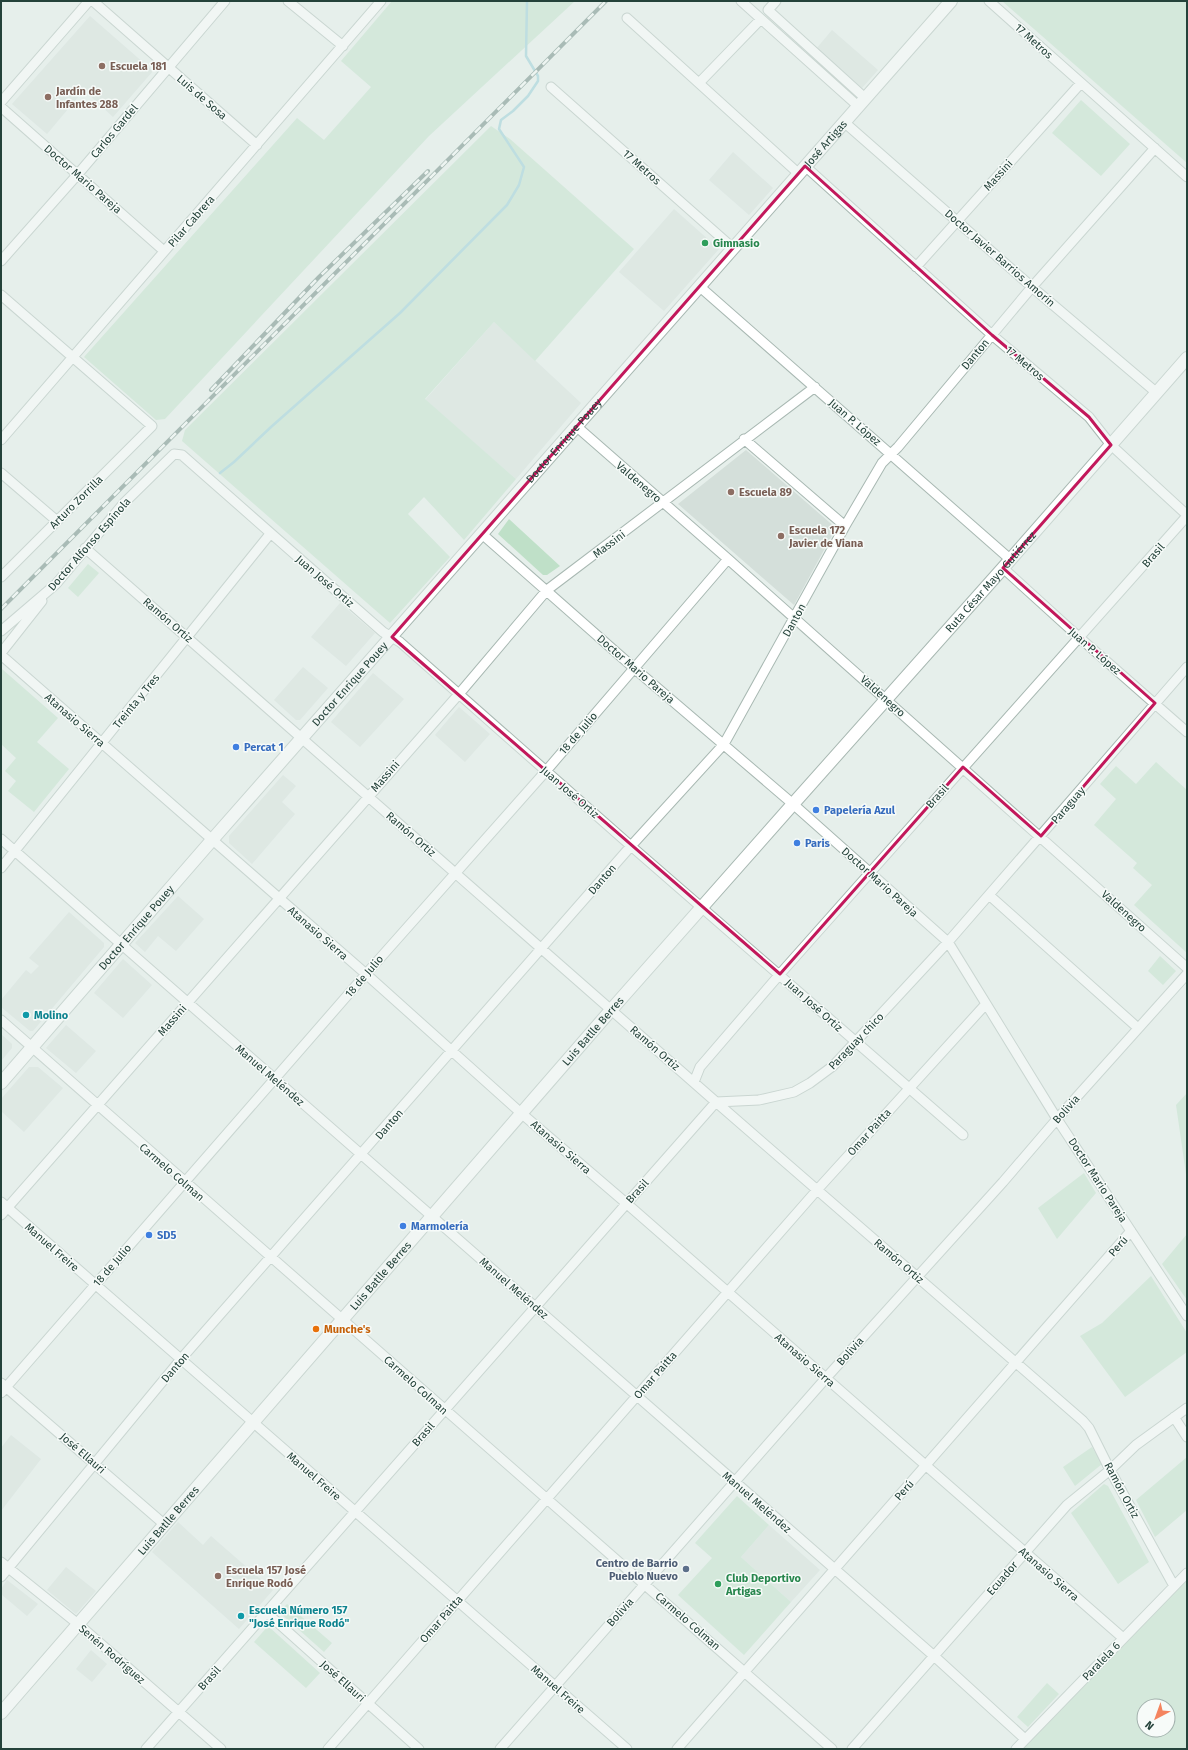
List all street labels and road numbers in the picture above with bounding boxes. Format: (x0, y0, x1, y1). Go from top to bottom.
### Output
street label: 17 Metros (1012, 21, 1055, 62)
street label: Luis de Sosa (174, 72, 229, 123)
street label: Carlos Gardel (88, 102, 141, 161)
street label: José Artigas (802, 118, 850, 170)
street label: Doctor Mario Pareja (41, 142, 124, 216)
street label: 17 Metros (620, 147, 663, 188)
street label: Massini (981, 157, 1016, 194)
street label: Pilar Cabrera (165, 193, 217, 250)
street label: Doctor Javier Barrios Amorín (942, 207, 1057, 310)
street label: Danton (959, 336, 992, 372)
street label: 17 Metros (1003, 343, 1047, 383)
street label: Doctor Enrique Pouey (524, 396, 605, 486)
street label: Juan P. López (826, 396, 883, 449)
street label: Valdenegro (613, 459, 664, 506)
street label: Arturo Zorrilla (47, 473, 106, 532)
street label: Doctor Alfonso Espínola (45, 495, 133, 594)
street label: Massini (591, 528, 628, 561)
street label: Ruta César Mayo Gutiérrez (943, 529, 1039, 635)
street label: Brasil (1139, 541, 1167, 570)
street label: Juan José Ortiz (293, 553, 357, 610)
street label: Ramón Ortiz (140, 595, 195, 646)
street label: Danton (780, 601, 809, 639)
street label: Juan P. López (1066, 625, 1123, 678)
street label: Doctor Mario Pareja (594, 632, 677, 706)
street label: Doctor Enrique Pouey (309, 639, 391, 729)
street label: Treinta y Tres (110, 671, 162, 731)
street label: Valdenegro (858, 673, 908, 720)
street label: Atanasio Sierra (42, 691, 107, 750)
street label: 18 de Julio (557, 710, 600, 757)
street label: Massini (368, 758, 403, 795)
street label: Juan José Ortiz (538, 764, 602, 821)
street label: Brasil (923, 782, 952, 811)
street label: Paraguay (1049, 784, 1088, 826)
street label: Ramón Ortiz (383, 809, 438, 860)
street label: Doctor Mario Pareja (839, 845, 920, 920)
street label: Danton (586, 861, 619, 897)
street label: Doctor Enrique Pouey (96, 882, 177, 973)
street label: Valdenegro (1099, 888, 1149, 935)
street label: Atanasio Sierra (285, 904, 350, 963)
street label: 18 de Julio (343, 953, 386, 1000)
street label: Juan José Ortiz (782, 976, 845, 1035)
street label: Luis Batlle Berres (560, 994, 627, 1068)
street label: Massini (155, 1002, 190, 1039)
street label: Paraguay chico (826, 1010, 887, 1072)
street label: Ramón Ortiz (627, 1023, 682, 1074)
street label: Manuel Meléndez (233, 1042, 307, 1109)
street label: Bolivia (1050, 1092, 1083, 1126)
street label: Danton (373, 1106, 406, 1142)
street label: Omar Paitta (845, 1106, 894, 1159)
street label: Atanasio Sierra (528, 1118, 593, 1177)
street label: Doctor Mario Pareja (1065, 1136, 1130, 1225)
street label: Carmelo Colman (137, 1141, 207, 1204)
street label: Brasil (623, 1177, 652, 1206)
street label: Manuel Freire (22, 1220, 81, 1274)
street label: Perú (1106, 1233, 1131, 1259)
street label: Ramón Ortiz (871, 1236, 926, 1287)
street label: Luis Batlle Berres (347, 1239, 414, 1313)
street label: 18 de Julio (91, 1242, 134, 1289)
street label: Manuel Meléndez (477, 1255, 551, 1322)
street label: Atanasio Sierra (772, 1331, 837, 1390)
street label: Bolivia (834, 1334, 867, 1368)
street label: Danton (159, 1349, 192, 1385)
street label: Omar Paitta (631, 1349, 680, 1402)
street label: Carmelo Colman (381, 1353, 450, 1418)
street label: Brasil (409, 1420, 437, 1449)
street label: José Ellauri (57, 1430, 108, 1477)
street label: Manuel Freire (284, 1449, 343, 1503)
street label: Ramón Ortiz (1101, 1460, 1142, 1521)
street label: Manuel Meléndez (720, 1469, 794, 1536)
street label: Perú (892, 1477, 917, 1503)
street label: Luis Batlle Berres (135, 1484, 202, 1558)
street label: Atanasio Sierra (1016, 1545, 1081, 1604)
street label: Ecuador (984, 1558, 1021, 1598)
street label: Carmelo Colman (653, 1590, 723, 1653)
street label: Omar Paitta (417, 1593, 466, 1646)
street label: Bolivia (604, 1595, 637, 1629)
street label: Senén Rodríguez (76, 1622, 148, 1687)
street label: Paralela 6 (1080, 1639, 1123, 1683)
street label: José Ellauri (318, 1658, 368, 1705)
street label: Manuel Freire (528, 1662, 587, 1716)
street label: Brasil (195, 1664, 224, 1693)

